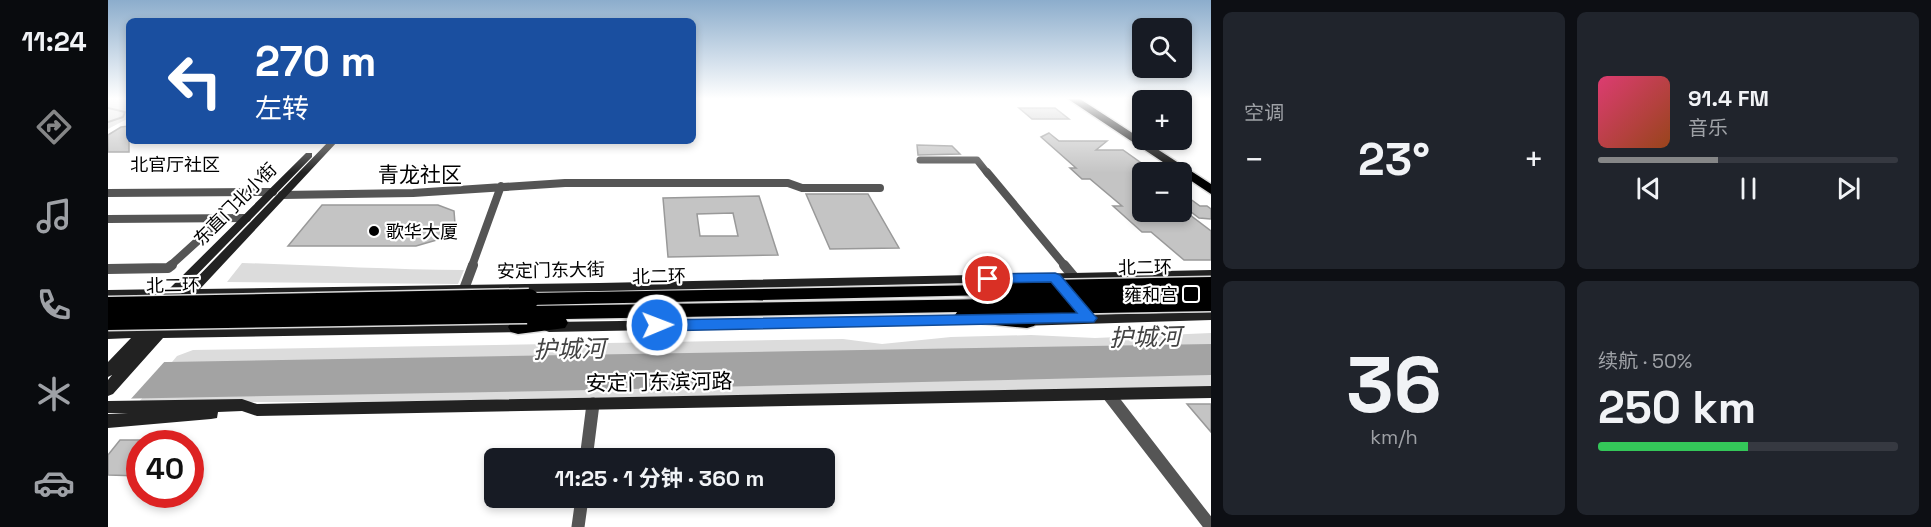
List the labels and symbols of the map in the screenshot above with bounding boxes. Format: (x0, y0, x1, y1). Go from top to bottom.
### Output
district label: 北官厅社区 (130, 153, 220, 176)
street label: 东直门北小街 (189, 158, 281, 250)
district label: 青龙社区 (378, 161, 462, 188)
place label: 歌华大厦 (386, 220, 458, 243)
marker: 歌华大厦 (367, 224, 381, 238)
pin (962, 253, 1013, 304)
street label: 北二环 (1118, 255, 1172, 279)
street label: 安定门东大街 (497, 258, 605, 282)
street label: 北二环 (632, 264, 686, 288)
street label: 北二环 (146, 273, 200, 297)
place label: 雍和宫 (1124, 283, 1178, 306)
marker: 雍和宫 (1182, 285, 1200, 303)
position arrow (625, 293, 689, 357)
water label: 护城河 (1109, 321, 1185, 353)
water label: 护城河 (533, 333, 609, 365)
street label: 安定门东滨河路 (585, 367, 733, 397)
speed limit sign: 40 (126, 430, 204, 508)

